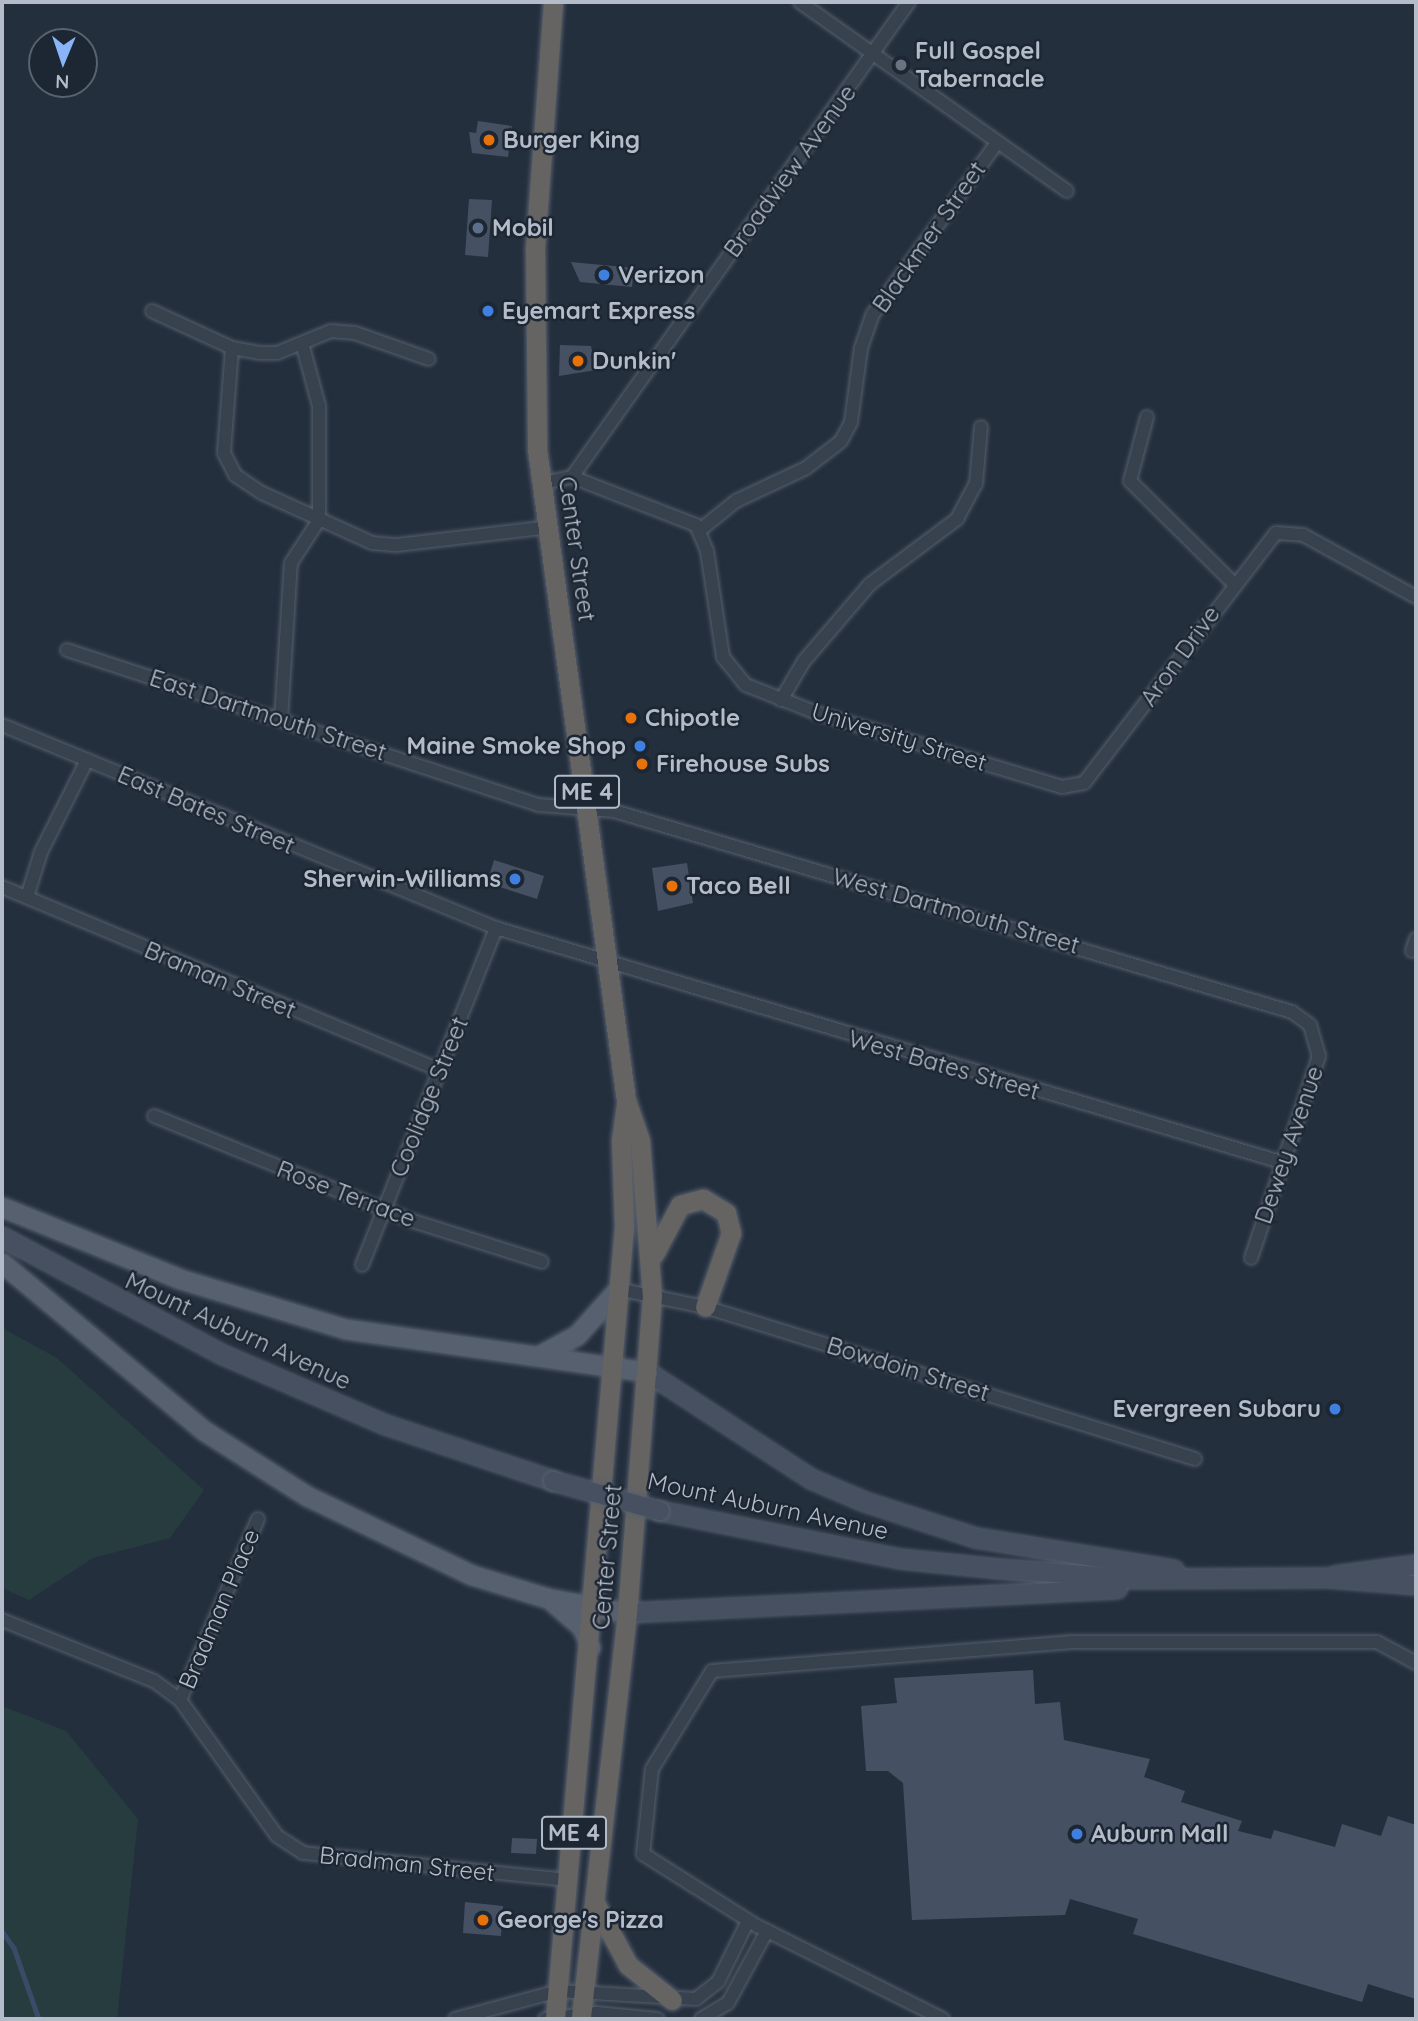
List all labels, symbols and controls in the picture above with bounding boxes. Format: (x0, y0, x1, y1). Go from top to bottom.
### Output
north arrow (28, 28, 98, 98)
place label: Full Gospel Tabernacle (915, 37, 1045, 93)
marker: Full Gospel Tabernacle (893, 57, 909, 73)
text: N (55, 70, 70, 94)
street label: Broadview Avenue (718, 79, 862, 263)
place label: Burger King (503, 126, 640, 154)
marker: Burger King (481, 132, 497, 148)
street label: Blackmer Street (866, 156, 992, 318)
place label: Mobil (492, 214, 554, 242)
marker: Mobil (470, 220, 486, 236)
place label: Verizon (618, 261, 705, 289)
marker: Verizon (596, 267, 612, 283)
place label: Eyemart Express (502, 297, 695, 325)
marker: Eyemart Express (480, 303, 496, 319)
place label: Dunkin' (592, 347, 676, 375)
marker: Dunkin' (570, 353, 586, 369)
street label: Center Street (553, 475, 601, 623)
street label: Aron Drive (1134, 600, 1226, 712)
street label: East Dartmouth Street (146, 663, 390, 767)
street label: University Street (808, 697, 990, 777)
place label: Chipotle (645, 704, 740, 732)
marker: Chipotle (623, 710, 639, 726)
place label: Maine Smoke Shop (407, 732, 626, 760)
marker: Maine Smoke Shop (632, 738, 648, 754)
place label: Firehouse Subs (656, 750, 830, 778)
marker: Firehouse Subs (634, 756, 650, 772)
street label: East Bates Street (113, 760, 299, 860)
road number: ME 4 (554, 772, 620, 812)
street label: West Dartmouth Street (829, 862, 1083, 960)
place label: Sherwin-Williams (303, 865, 501, 893)
marker: Sherwin-Williams (507, 871, 523, 887)
place label: Taco Bell (686, 872, 791, 900)
marker: Taco Bell (664, 878, 680, 894)
street label: Braman Street (140, 935, 300, 1025)
street label: Coolidge Street (384, 1013, 474, 1181)
street label: West Bates Street (845, 1024, 1043, 1106)
street label: Dewey Avenue (1249, 1062, 1329, 1228)
street label: Rose Terrace (273, 1154, 419, 1234)
street label: Mount Auburn Avenue (121, 1266, 355, 1396)
street label: Bowdoin Street (823, 1331, 993, 1407)
place label: Evergreen Subaru (1112, 1395, 1321, 1423)
marker: Evergreen Subaru (1327, 1401, 1343, 1417)
street label: Mount Auburn Avenue (645, 1466, 891, 1546)
street label: Center Street (586, 1483, 628, 1631)
street label: Bradman Place (172, 1525, 266, 1693)
road number: ME 4 (541, 1814, 607, 1852)
place label: Auburn Mall (1091, 1820, 1228, 1848)
marker: Auburn Mall (1069, 1826, 1085, 1842)
street label: Bradman Street (318, 1840, 496, 1888)
place label: George's Pizza (497, 1906, 664, 1934)
marker: George's Pizza (475, 1912, 491, 1928)

